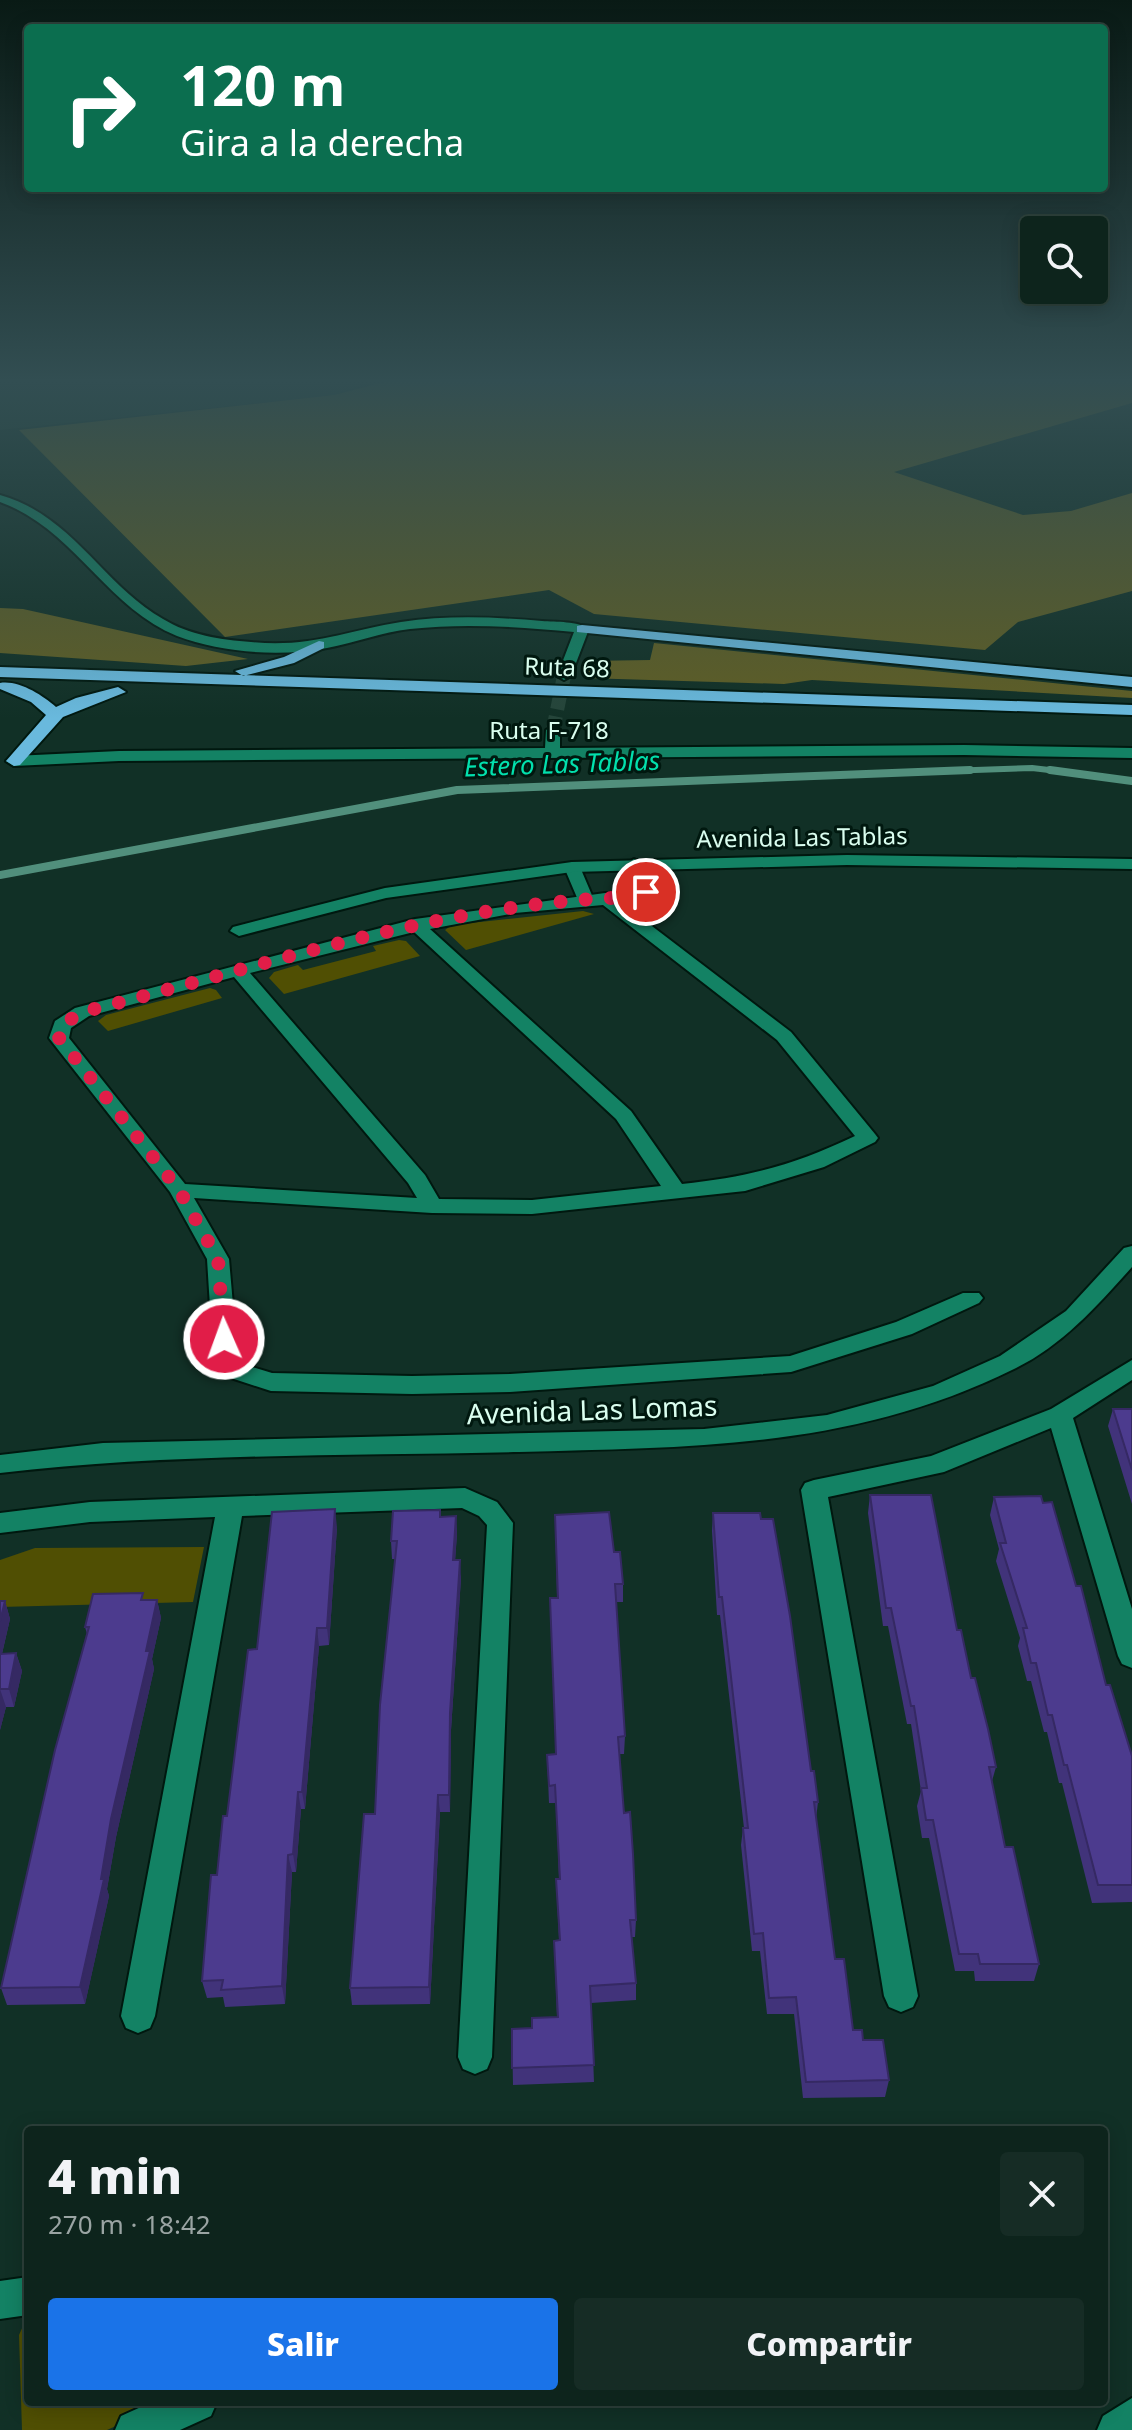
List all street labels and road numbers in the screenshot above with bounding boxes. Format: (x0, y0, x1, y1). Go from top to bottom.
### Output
street label: Ruta 68 (524, 649, 610, 684)
street label: Ruta F-718 (489, 713, 609, 746)
street label: Avenida Las Tablas (696, 818, 908, 855)
street label: Avenida Las Lomas (466, 1386, 718, 1432)

